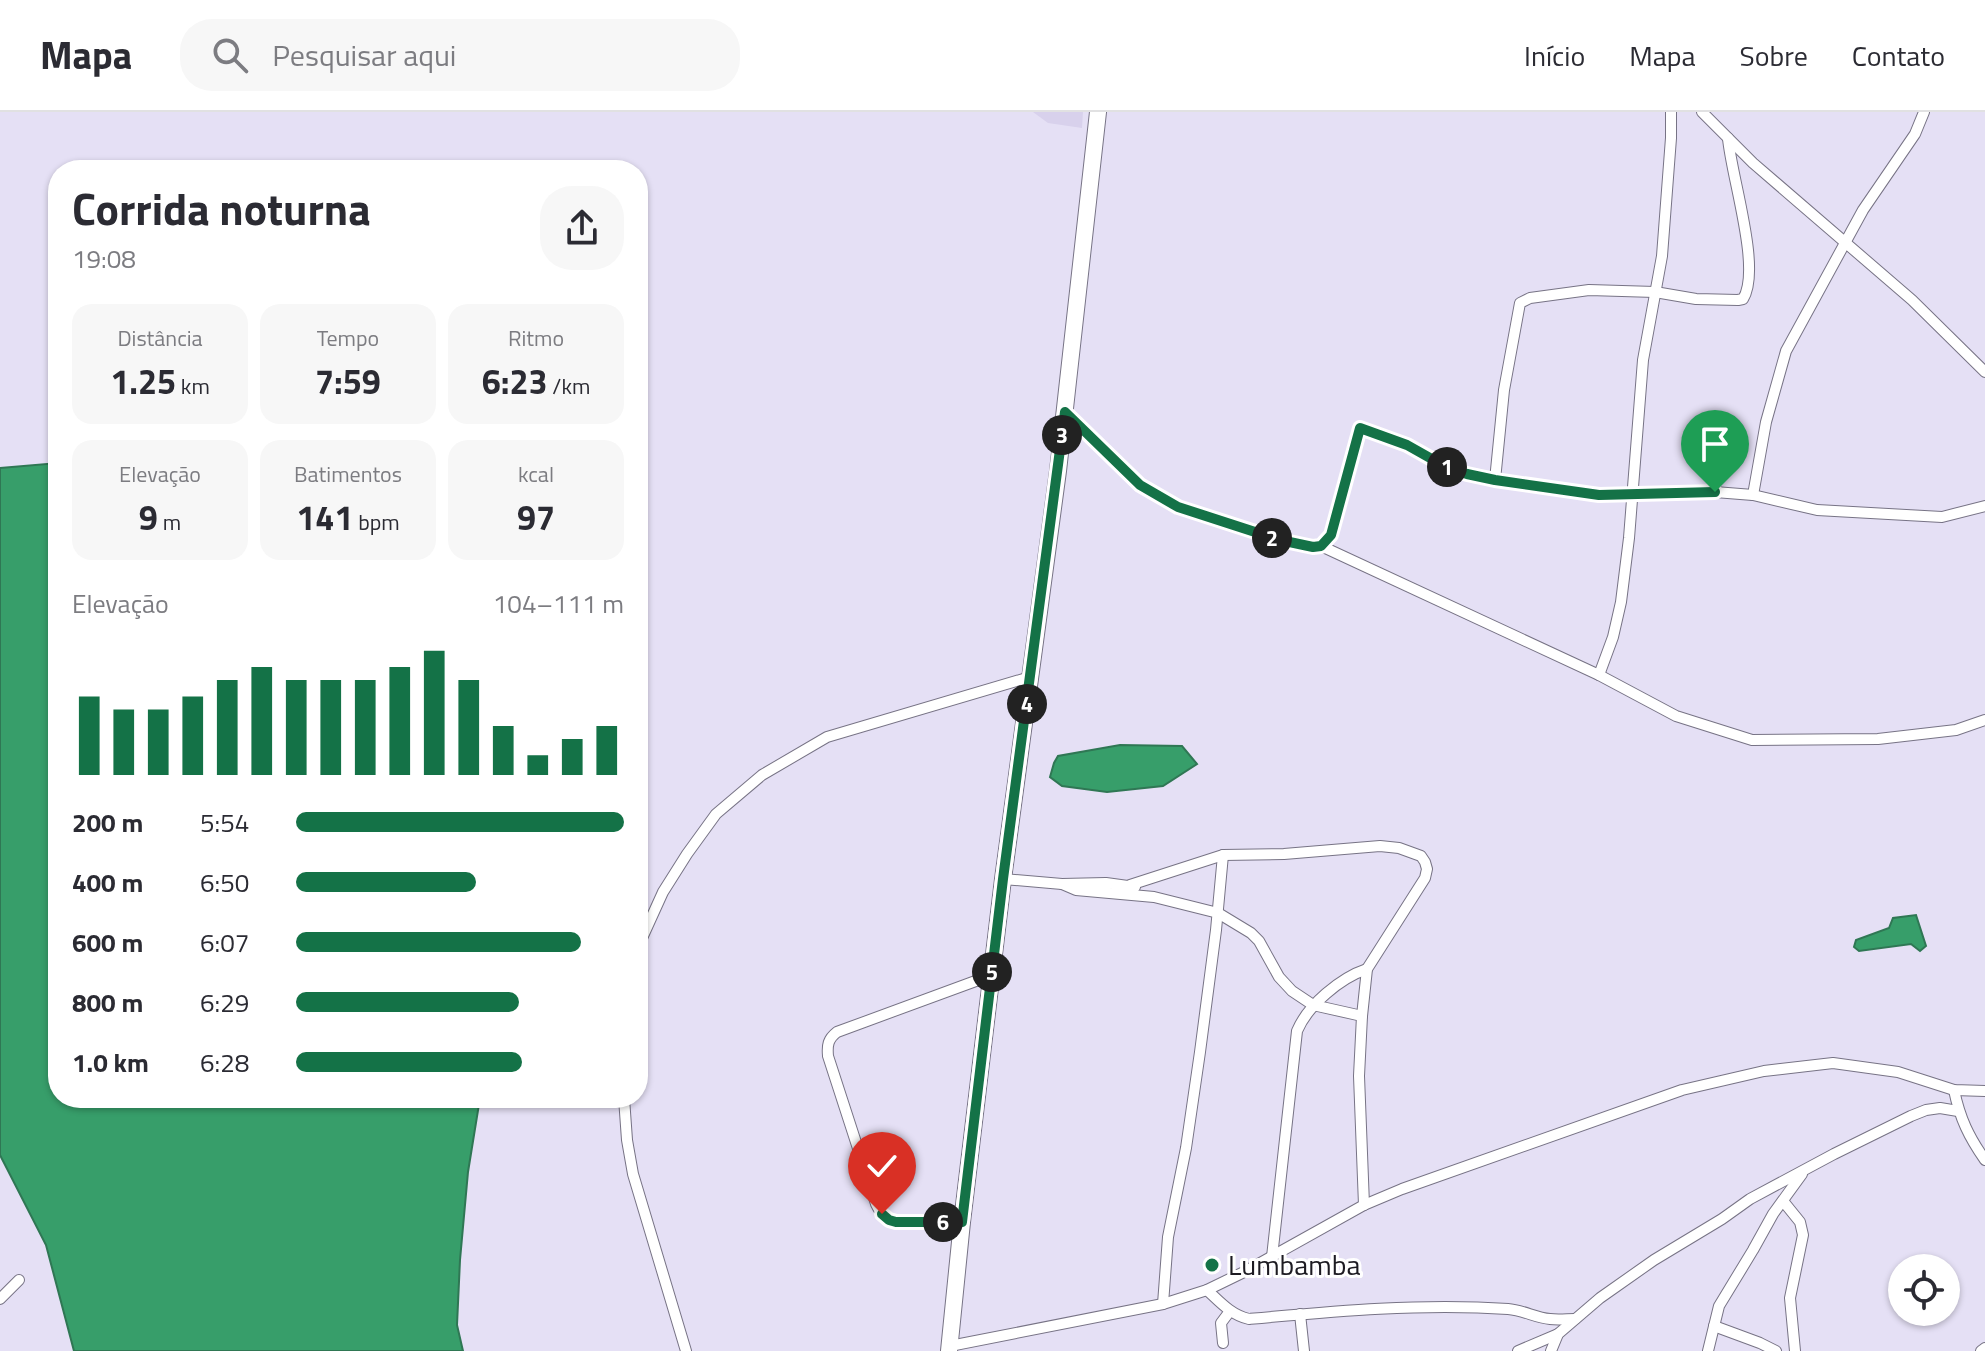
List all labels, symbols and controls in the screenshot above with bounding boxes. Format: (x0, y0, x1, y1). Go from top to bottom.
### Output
search box (180, 19, 740, 91)
text: Mapa (40, 26, 132, 84)
text: Pesquisar aqui (272, 32, 456, 78)
icon: search (208, 33, 252, 77)
text: Início (1524, 34, 1585, 77)
text: Mapa (1629, 34, 1696, 77)
text: Sobre (1740, 34, 1808, 77)
text: Contato (1852, 34, 1945, 77)
text: Corrida noturna (72, 175, 371, 242)
button: share (540, 186, 624, 270)
text: 19:08 (72, 239, 136, 278)
text: Distância (117, 321, 203, 355)
text: Tempo (317, 321, 379, 355)
text: Ritmo (508, 321, 564, 355)
text: 1.25 (110, 355, 176, 407)
text: 7:59 (315, 355, 381, 407)
text: 6:23 (482, 355, 547, 407)
text: km (176, 369, 210, 403)
text: /km (547, 369, 590, 403)
pin (1681, 410, 1749, 492)
pin: 3 (1042, 415, 1082, 455)
text: 3 (1056, 418, 1068, 452)
icon: arrive (1693, 422, 1737, 466)
pin: 1 (1427, 447, 1467, 487)
text: 1 (1441, 450, 1453, 484)
text: Elevação (119, 457, 201, 491)
text: Batimentos (294, 457, 402, 491)
text: kcal (518, 457, 554, 491)
text: 9 (139, 491, 158, 543)
text: 141 (296, 491, 353, 543)
text: 97 (517, 491, 555, 543)
text: m (158, 505, 181, 539)
text: bpm (353, 505, 400, 539)
pin: 2 (1252, 518, 1292, 558)
text: 2 (1266, 521, 1278, 555)
text: Elevação (72, 584, 169, 623)
text: 104–111 m (493, 584, 624, 623)
pin: 4 (1007, 684, 1047, 724)
text: 4 (1021, 687, 1033, 721)
text: 200 m (72, 803, 143, 842)
text: 5:54 (200, 803, 249, 842)
text: 400 m (72, 863, 143, 902)
text: 6:50 (200, 863, 249, 902)
text: 600 m (72, 923, 143, 962)
text: 6:07 (200, 923, 249, 962)
pin: 5 (972, 952, 1012, 992)
text: 5 (986, 955, 998, 989)
text: 800 m (72, 983, 143, 1022)
text: 6:29 (200, 983, 249, 1022)
text: 1.0 km (72, 1043, 149, 1082)
text: 6:28 (200, 1043, 249, 1082)
pin (848, 1132, 916, 1214)
icon: check (860, 1144, 904, 1188)
pin: 6 (923, 1202, 963, 1242)
text: 6 (937, 1205, 949, 1239)
place label: Lumbamba (1228, 1243, 1360, 1286)
map controls (1888, 1254, 1960, 1326)
button: locate (1888, 1254, 1960, 1326)
marker: Lumbamba (1203, 1256, 1221, 1274)

